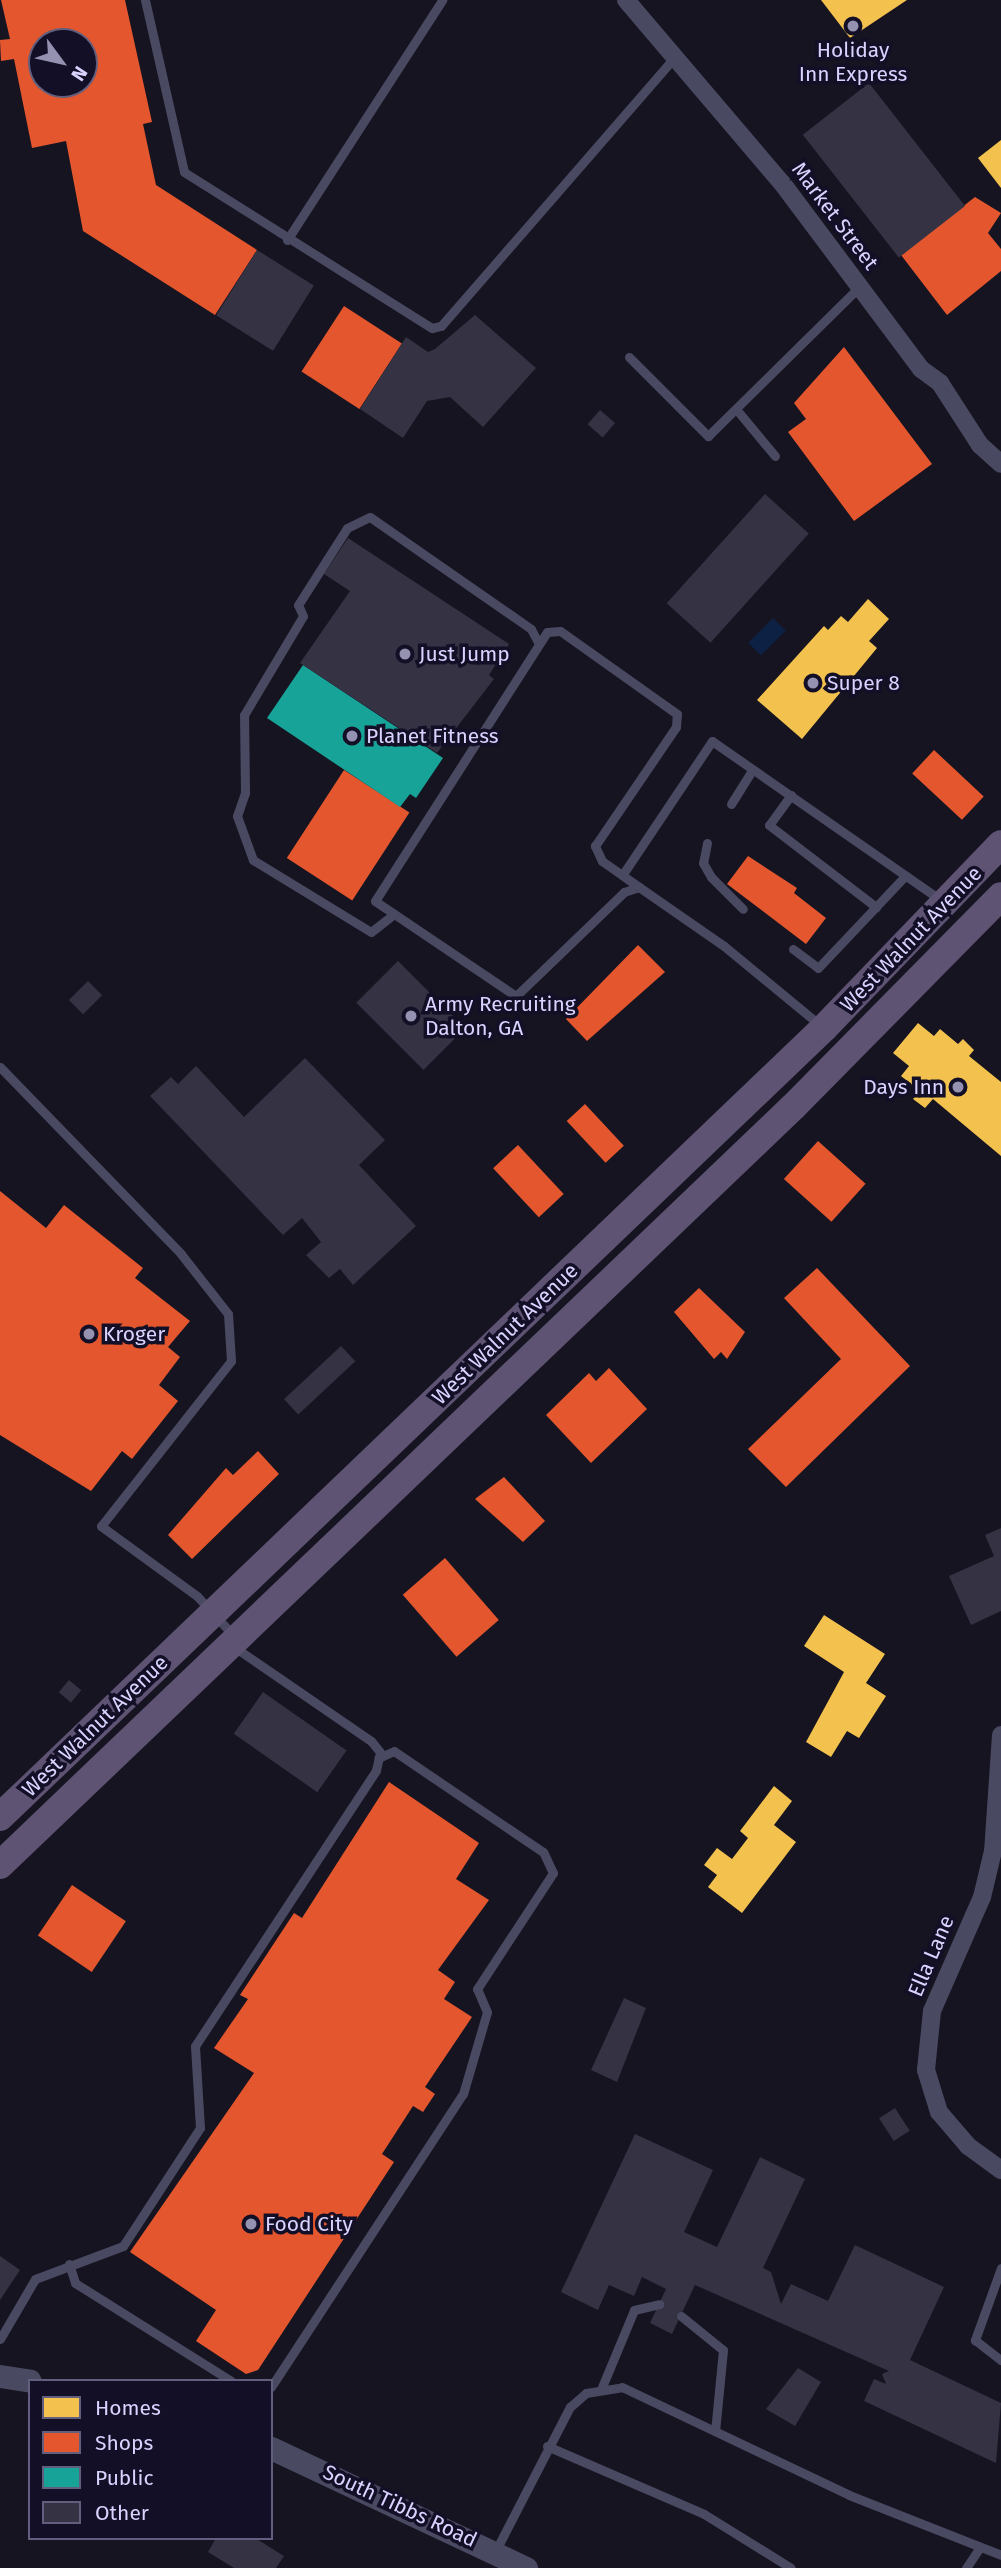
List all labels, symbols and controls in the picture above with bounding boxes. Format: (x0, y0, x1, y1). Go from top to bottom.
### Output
marker: Holiday Inn Express (845, 18, 861, 34)
north arrow (28, 28, 98, 98)
place label: Holiday Inn Express (799, 37, 907, 87)
text: N (66, 62, 92, 85)
street label: Market Street (786, 157, 884, 275)
place label: Just Jump (419, 641, 510, 667)
marker: Just Jump (397, 646, 413, 662)
place label: Super 8 (827, 670, 900, 696)
marker: Super 8 (805, 675, 821, 691)
place label: Planet Fitness (366, 723, 499, 749)
marker: Planet Fitness (344, 728, 360, 744)
street label: West Walnut Avenue (835, 861, 987, 1017)
place label: Army Recruiting Dalton, GA (425, 991, 576, 1041)
marker: Army Recruiting Dalton, GA (403, 1008, 419, 1024)
place label: Days Inn (863, 1074, 944, 1100)
marker: Days Inn (950, 1079, 966, 1095)
street label: West Walnut Avenue (427, 1258, 583, 1410)
place label: Kroger (103, 1321, 165, 1347)
marker: Kroger (81, 1326, 97, 1342)
street label: West Walnut Avenue (17, 1650, 173, 1802)
street label: Ella Lane (903, 1912, 959, 2000)
place label: Food City (265, 2211, 353, 2237)
marker: Food City (243, 2216, 259, 2232)
legend (28, 2379, 273, 2540)
text: Homes (95, 2395, 161, 2421)
text: Shops (95, 2430, 153, 2456)
street label: South Tibbs Road (319, 2459, 481, 2553)
text: Public (95, 2465, 153, 2491)
text: Other (95, 2500, 149, 2526)

